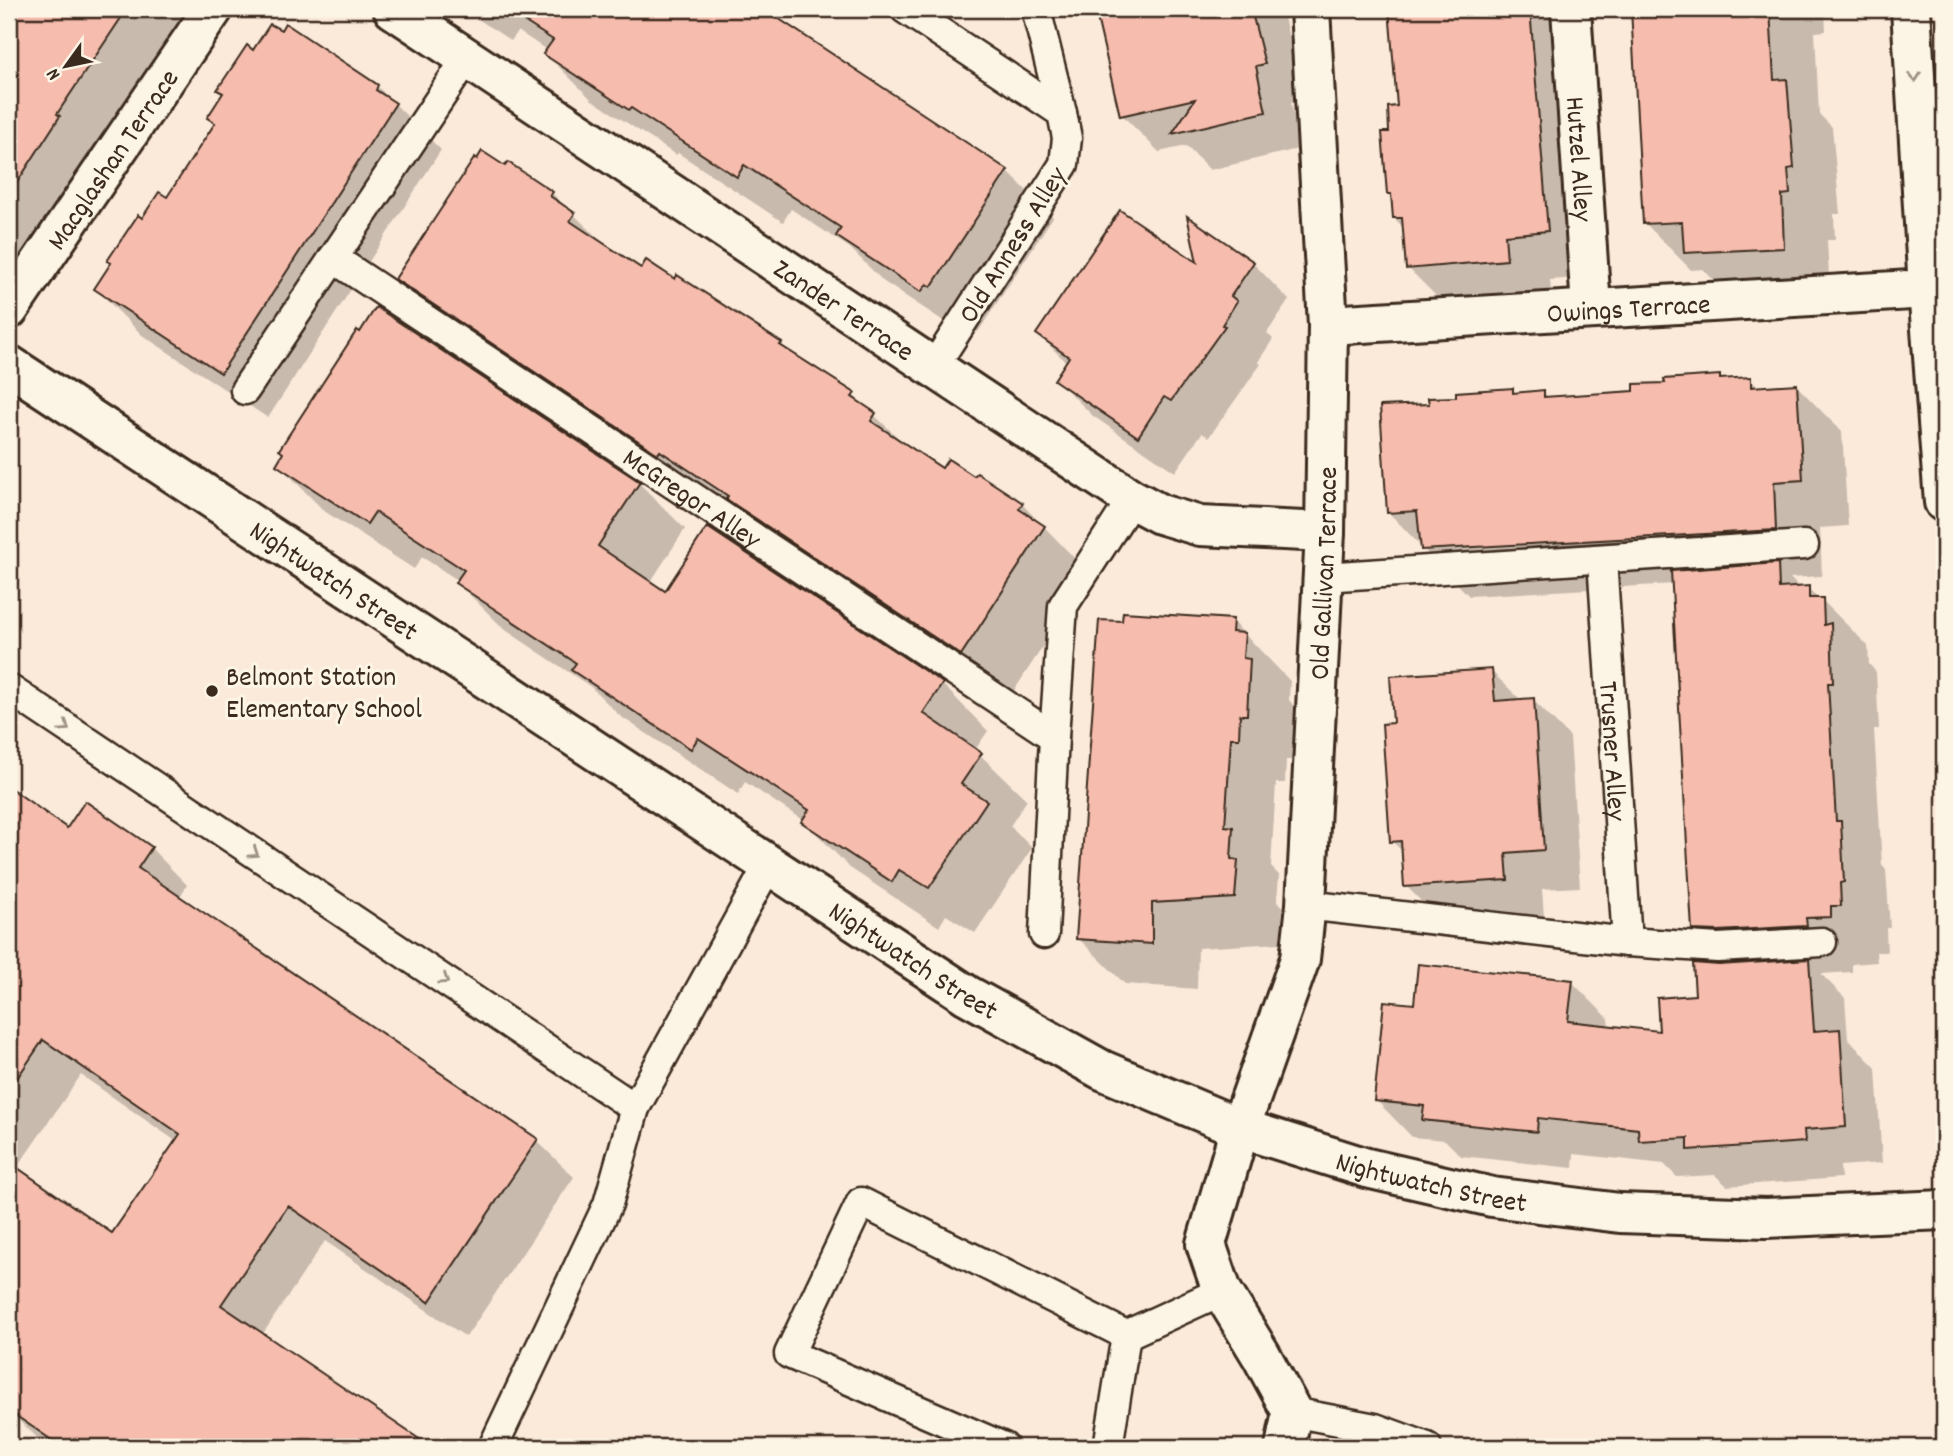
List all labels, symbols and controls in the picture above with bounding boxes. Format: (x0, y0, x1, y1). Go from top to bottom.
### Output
north arrow (32, 32, 102, 102)
text: N (41, 62, 69, 85)
street label: Macglashan Terrace (40, 63, 191, 260)
one-way arrow (1907, 72, 1922, 83)
street label: Hutzel Alley (1552, 95, 1600, 223)
street label: Old Anness Alley (951, 160, 1080, 333)
street label: Zander Terrace (763, 251, 920, 374)
street label: Owings Terrace (1546, 287, 1712, 337)
street label: McGregor Alley (613, 441, 768, 562)
street label: Old Gallivan Terrace (1302, 466, 1351, 681)
street label: Nightwatch Street (240, 513, 424, 654)
place label: Belmont Station Elementary School (226, 660, 422, 732)
street label: Trusner Alley (1585, 680, 1634, 823)
marker: Belmont Station Elementary School (204, 683, 220, 699)
one-way arrow (58, 719, 71, 732)
one-way arrow (247, 845, 260, 858)
street label: Nightwatch Street (819, 894, 1004, 1033)
one-way arrow (436, 972, 449, 985)
street label: Nightwatch Street (1330, 1144, 1529, 1226)

